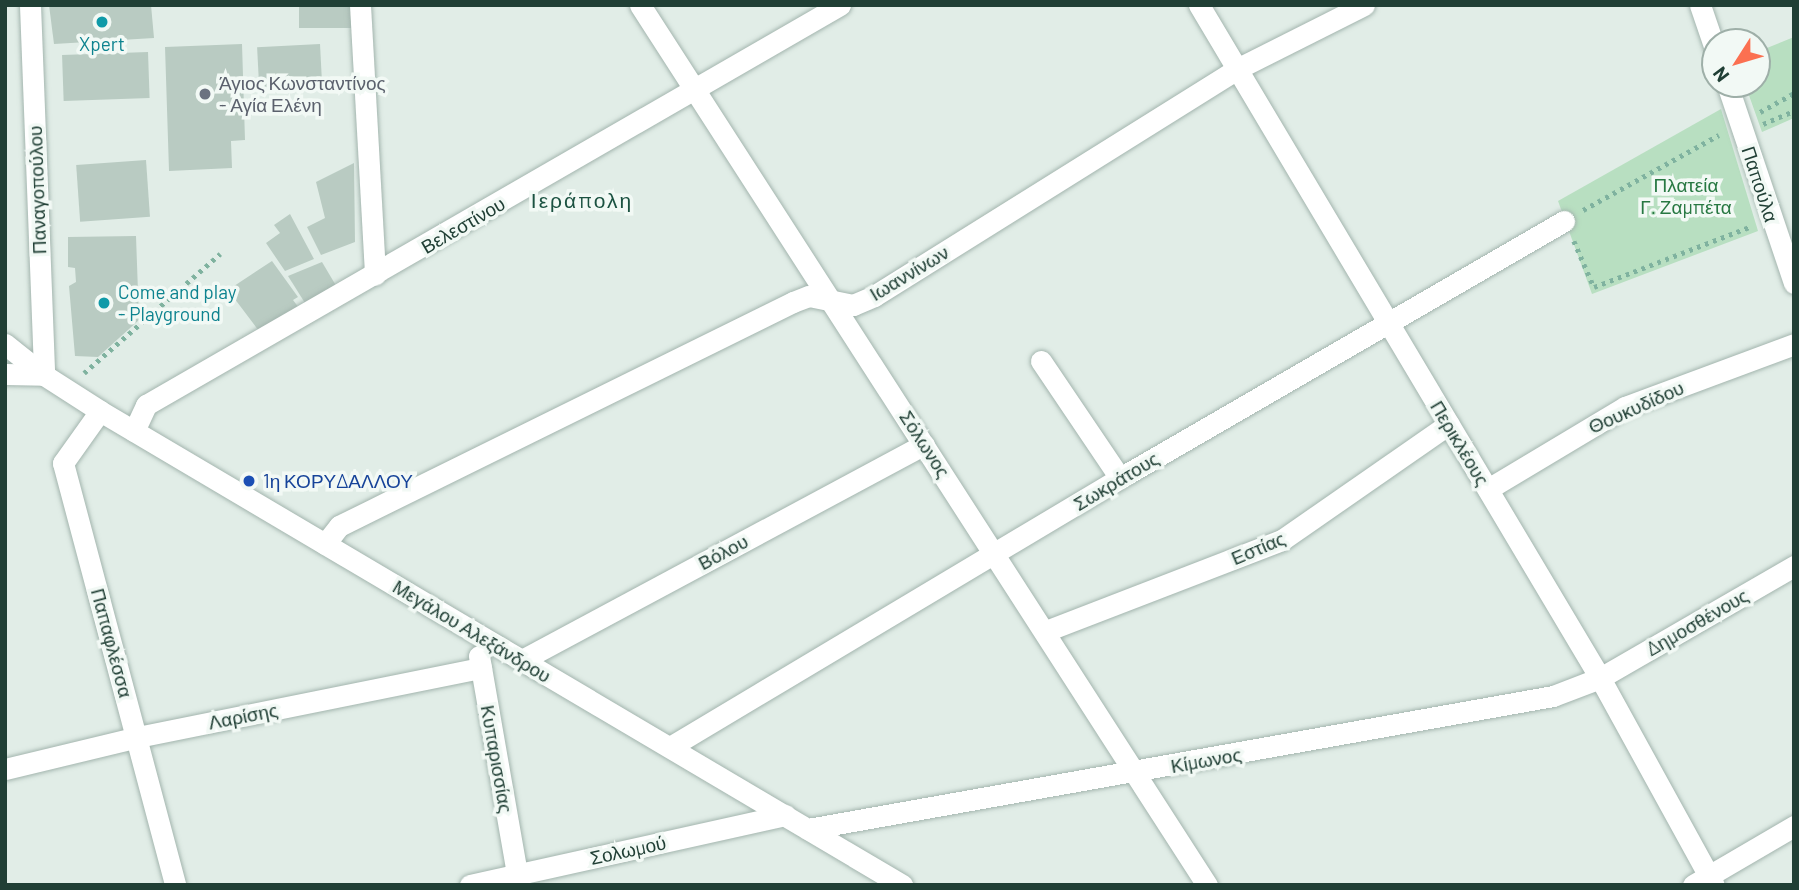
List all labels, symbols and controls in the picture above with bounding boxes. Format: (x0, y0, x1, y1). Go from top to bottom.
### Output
marker: Xpert (94, 14, 110, 30)
north arrow (1701, 28, 1771, 98)
place label: Xpert (79, 33, 125, 55)
text: N (1707, 63, 1733, 87)
place label: Άγιος Κωνσταντίνος - Αγία Ελένη (219, 72, 386, 116)
marker: Άγιος Κωνσταντίνος - Αγία Ελένη (197, 86, 213, 102)
street label: Παναγοπούλου (23, 125, 51, 255)
street label: Παπούλα (1737, 143, 1783, 225)
park label: Πλατεία Γ. Ζαμπέτα (1640, 174, 1732, 218)
district label: Ιεράπολη (532, 187, 632, 213)
street label: Βελεστίνου (417, 192, 509, 258)
street label: Ιωαννίνων (865, 241, 953, 305)
place label: Come and play - Playground (118, 281, 237, 325)
marker: Come and play - Playground (96, 295, 112, 311)
street label: Θουκυδίδου (1585, 376, 1687, 438)
street label: Περικλέους (1426, 396, 1494, 490)
street label: Σόλωνος (895, 406, 955, 482)
street label: Σωκράτους (1069, 447, 1163, 515)
place label: 1η ΚΟΡΥΔΑΛΛΟΥ (263, 470, 413, 492)
marker: 1η ΚΟΡΥΔΑΛΛΟΥ (241, 473, 257, 489)
street label: Εστίας (1228, 527, 1288, 569)
street label: Βόλου (694, 529, 752, 575)
street label: Μεγάλου Αλεξάνδρου (389, 575, 555, 687)
street label: Δημοσθένους (1642, 584, 1752, 660)
street label: Παπαφλέσσα (86, 586, 138, 700)
street label: Λαρίσης (206, 698, 280, 734)
street label: Κυπαρισσίας (476, 703, 518, 815)
street label: Κίμωνος (1169, 743, 1243, 777)
street label: Σολωμού (588, 831, 668, 869)

